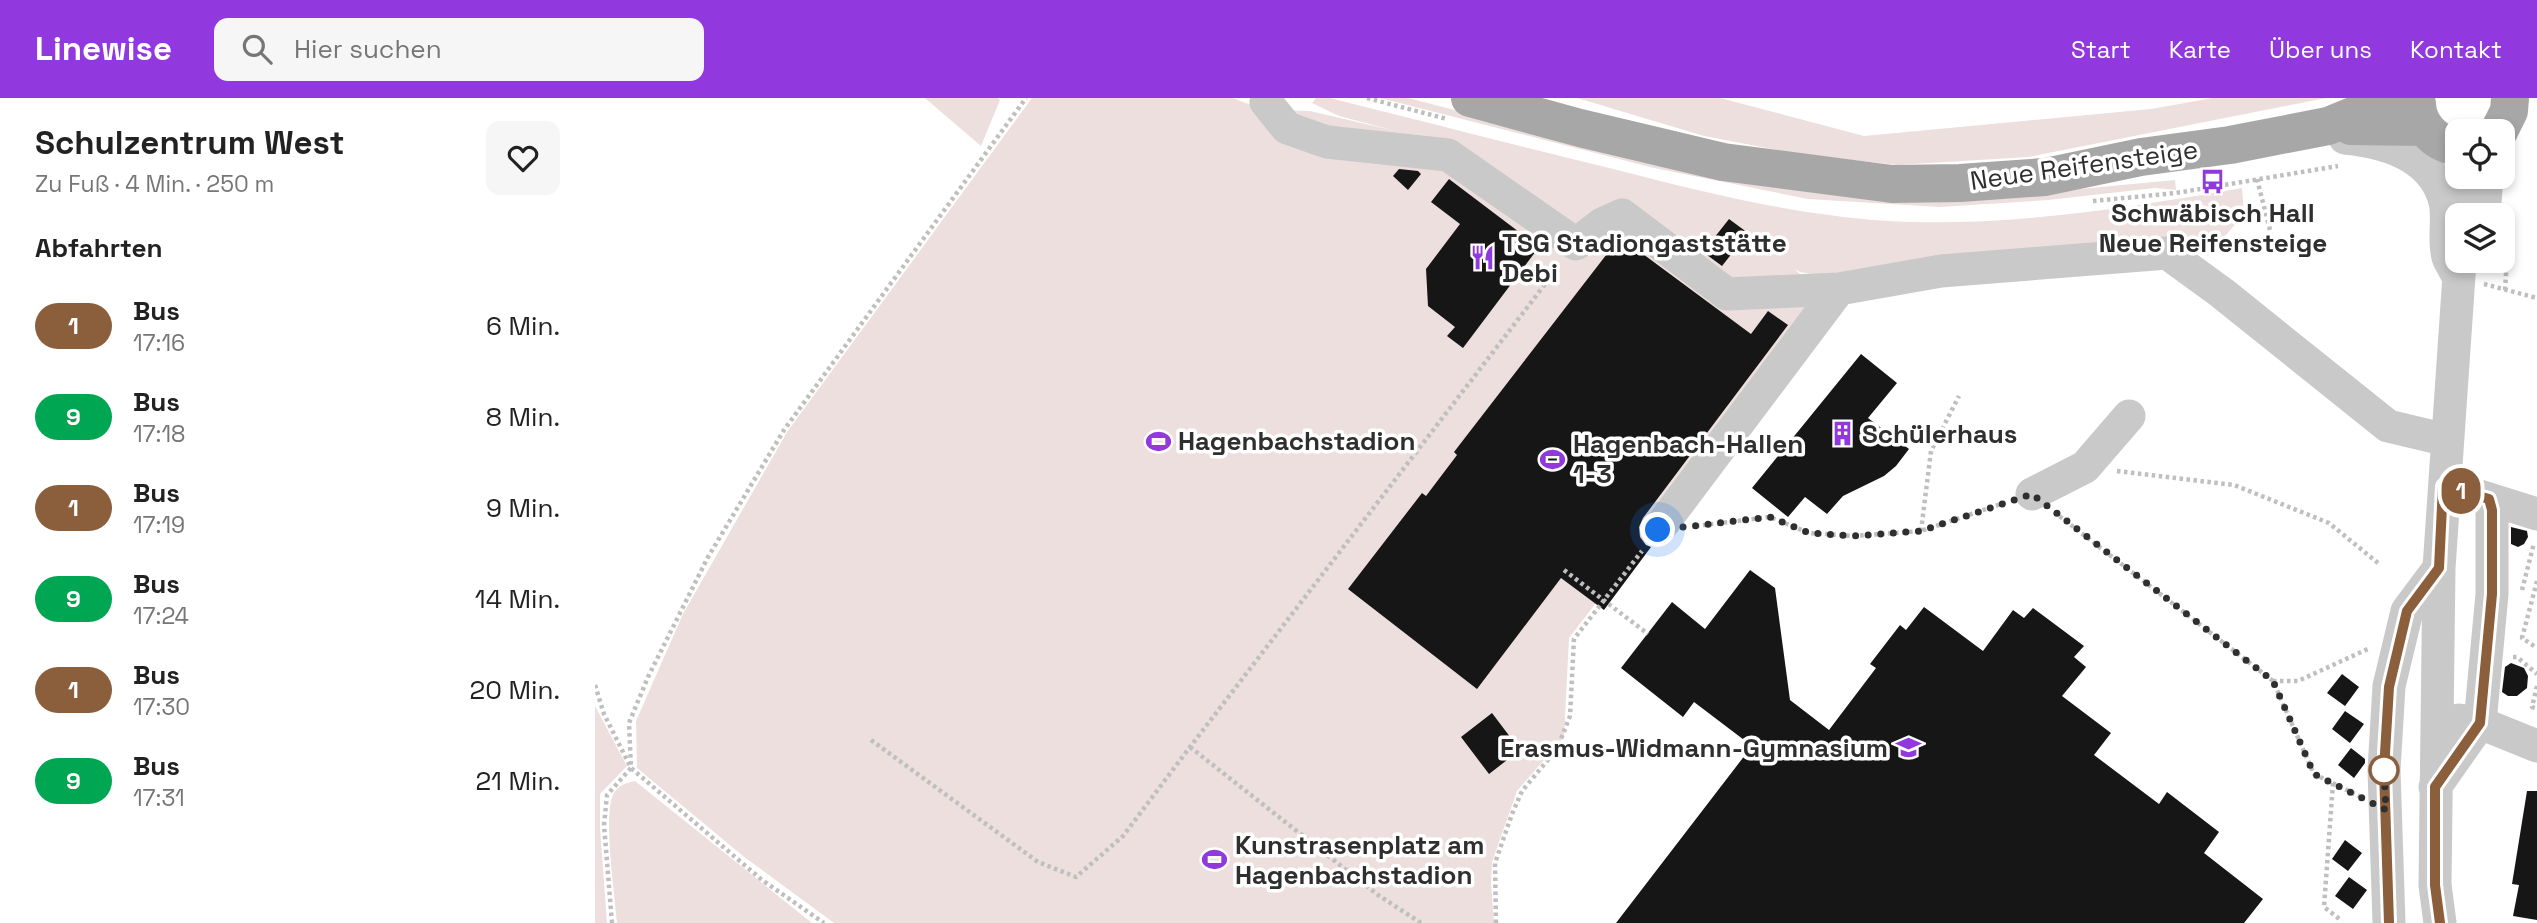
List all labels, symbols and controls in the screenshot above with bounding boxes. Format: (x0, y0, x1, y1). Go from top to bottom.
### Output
search box (214, 18, 704, 81)
text: Linewise (35, 28, 172, 70)
icon: search (238, 30, 276, 68)
text: Hier suchen (294, 32, 442, 66)
text: Start (2071, 34, 2131, 65)
text: Karte (2169, 34, 2231, 65)
text: Über uns (2269, 34, 2372, 65)
text: Kontakt (2410, 34, 2502, 65)
map controls (2445, 119, 2515, 273)
button: locate (2445, 119, 2515, 189)
button: heart (486, 121, 560, 195)
text: Schulzentrum West (35, 122, 345, 164)
street label: Neue Reifensteige (1968, 132, 2200, 198)
bus stop icon: Schwäbisch Hall Neue Reifensteige (2199, 167, 2227, 195)
text: Zu Fuß · 4 Min. · 250 m (35, 169, 274, 199)
place label: Schwäbisch Hall Neue Reifensteige (2099, 196, 2327, 260)
button: layers (2445, 203, 2515, 273)
place label: TSG Stadiongaststätte Debi (1502, 226, 1787, 290)
text: Abfahrten (35, 231, 163, 265)
restaurant icon: TSG Stadiongaststätte Debi (1468, 244, 1496, 272)
text: Bus (133, 294, 180, 328)
text: 6 Min. (486, 309, 560, 343)
text: 1 (68, 310, 79, 341)
text: 17:16 (133, 328, 185, 358)
text: Bus (133, 385, 180, 419)
text: 8 Min. (486, 400, 560, 434)
text: 9 (66, 401, 81, 432)
place label: Schülerhaus (1862, 417, 2017, 451)
text: 17:18 (133, 419, 185, 449)
building icon: Schülerhaus (1828, 420, 1856, 448)
place label: Hagenbachstadion (1178, 424, 1415, 458)
sports icon: Hagenbachstadion (1144, 427, 1172, 455)
place label: Hagenbach-Hallen 1-3 (1573, 427, 1803, 491)
sports icon: Hagenbach-Hallen 1-3 (1539, 445, 1567, 473)
line badge: 1 (2438, 468, 2484, 514)
text: 1 (2456, 475, 2466, 506)
text: Bus (133, 476, 180, 510)
text: 9 Min. (486, 491, 560, 525)
text: 1 (68, 492, 79, 523)
text: 17:19 (133, 510, 185, 540)
your location (1640, 512, 1675, 547)
text: Bus (133, 567, 180, 601)
text: 14 Min. (475, 582, 560, 616)
text: 9 (66, 583, 81, 614)
text: 17:24 (133, 601, 189, 631)
text: Bus (133, 658, 180, 692)
text: 20 Min. (470, 673, 560, 707)
text: 1 (68, 674, 79, 705)
text: 17:30 (133, 692, 190, 722)
place label: Erasmus-Widmann-Gymnasium (1500, 731, 1888, 765)
school or university icon: Erasmus-Widmann-Gymnasium (1894, 734, 1922, 762)
text: Bus (133, 749, 180, 783)
unlabelled marker (2369, 755, 2399, 785)
text: 21 Min. (475, 764, 560, 798)
text: 9 (66, 765, 81, 796)
text: 17:31 (133, 783, 185, 813)
place label: Kunstrasenplatz am Hagenbachstadion (1235, 828, 1485, 892)
sports icon: Kunstrasenplatz am Hagenbachstadion (1201, 846, 1229, 874)

